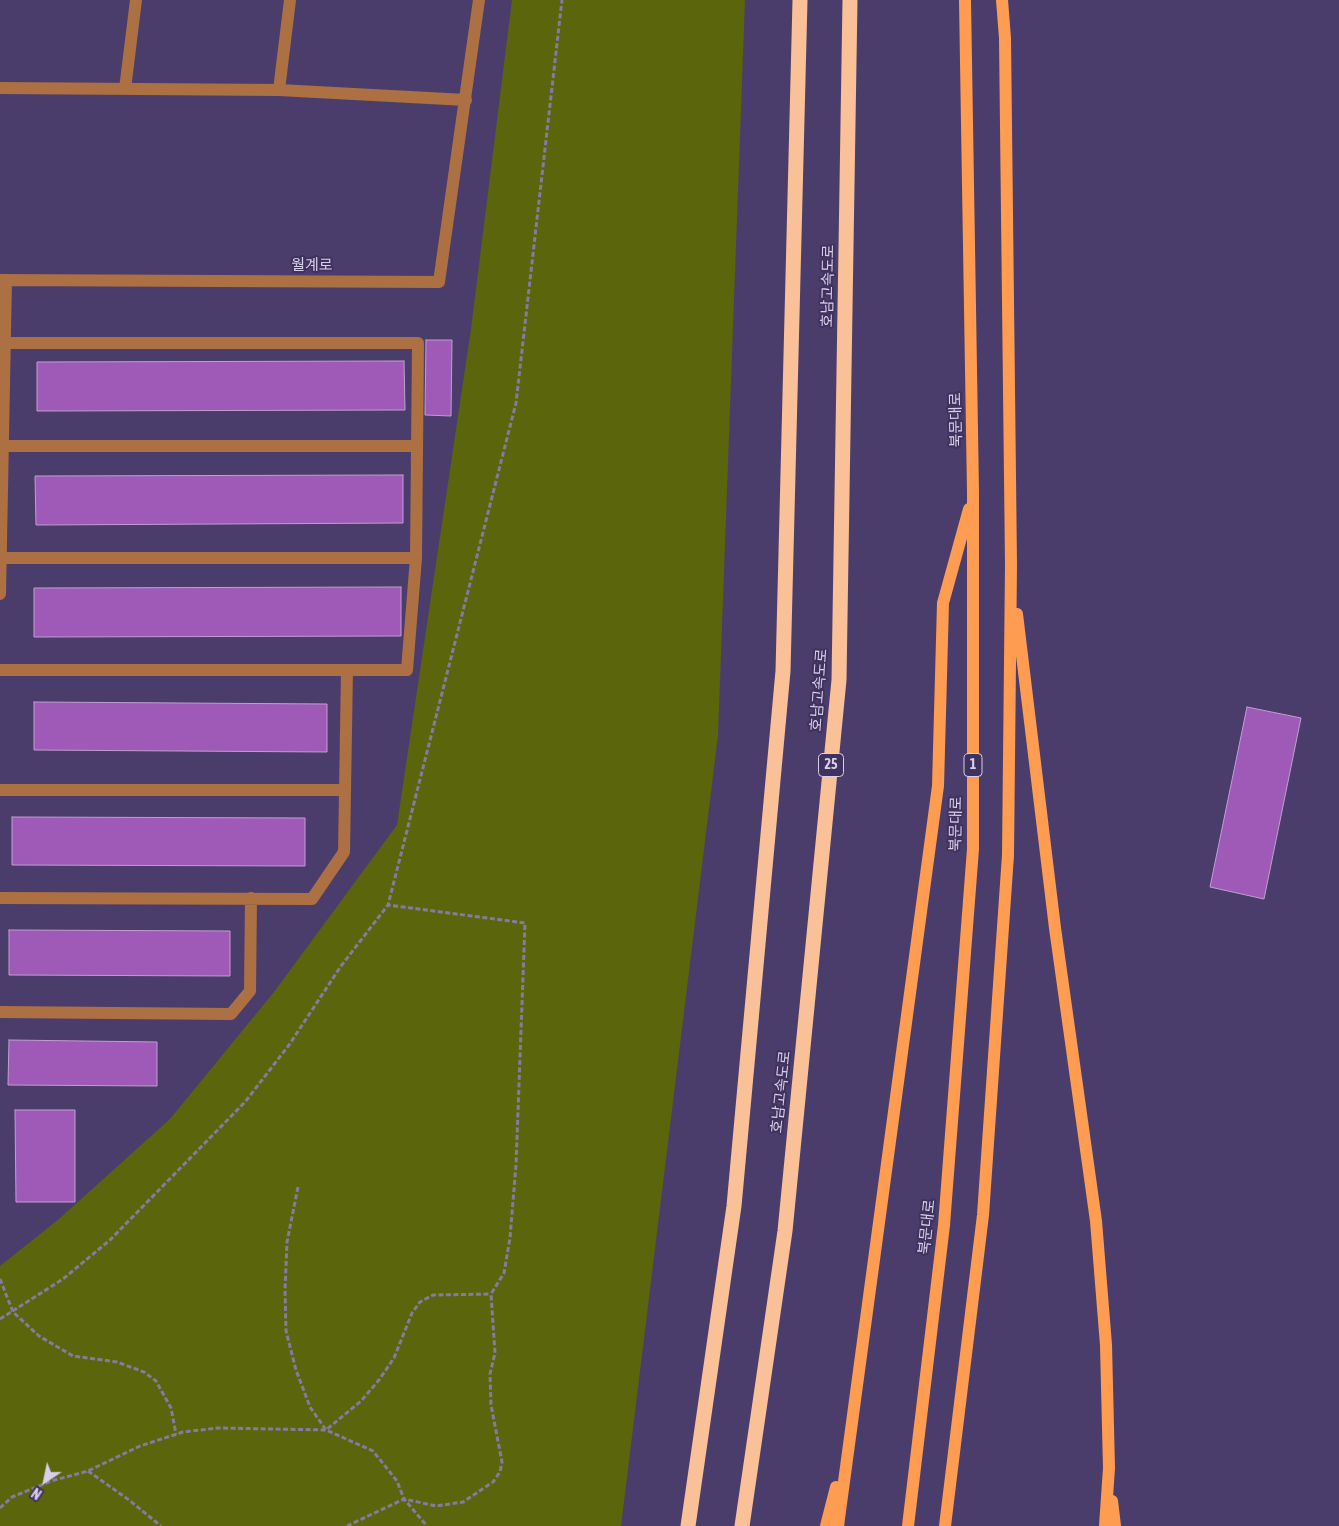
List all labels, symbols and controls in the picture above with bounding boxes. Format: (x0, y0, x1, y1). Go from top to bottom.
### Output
street label: 호남고속도로 (818, 244, 838, 328)
street label: 월계로 (291, 256, 333, 274)
street label: 북문대로 (947, 392, 965, 448)
street label: 호남고속도로 (807, 648, 831, 732)
road number: 25 (818, 754, 844, 776)
road number: 1 (964, 754, 982, 776)
street label: 북문대로 (947, 796, 965, 852)
street label: 호남고속도로 (768, 1050, 794, 1134)
street label: 북문대로 (915, 1199, 939, 1255)
north arrow (20, 1456, 70, 1506)
text: N (29, 1484, 45, 1502)

